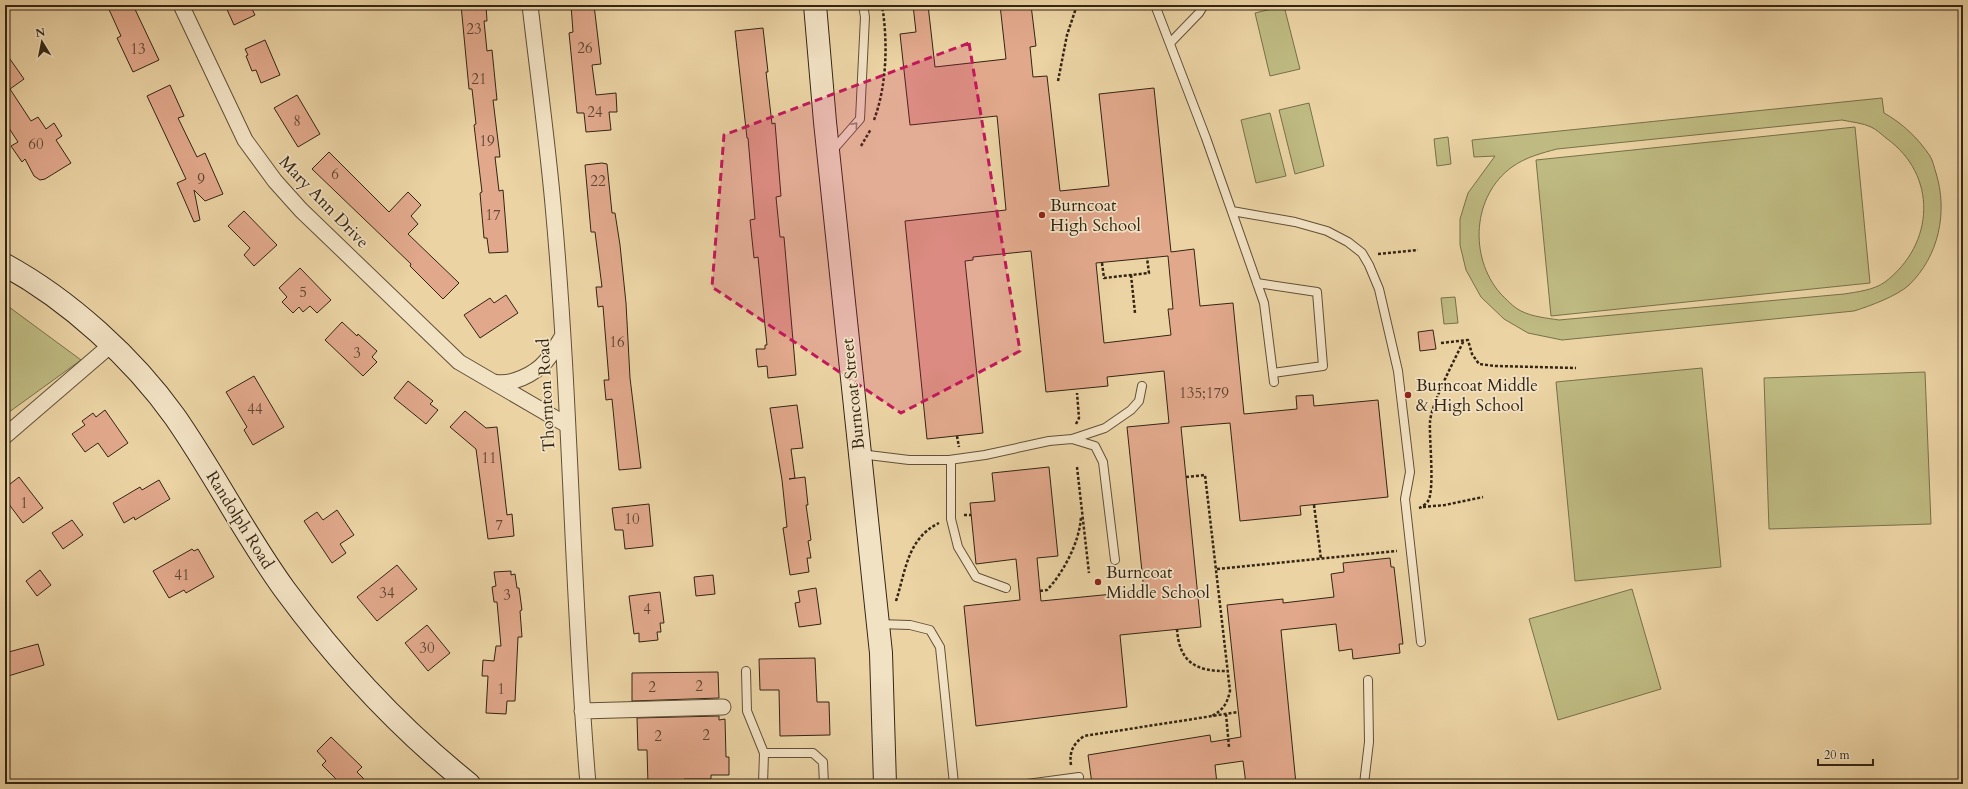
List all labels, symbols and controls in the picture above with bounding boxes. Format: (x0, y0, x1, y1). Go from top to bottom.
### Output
house number: 23 (466, 19, 482, 39)
north arrow (22, 22, 62, 62)
text: N (34, 24, 47, 41)
house number: 26 (577, 38, 593, 58)
house number: 13 (130, 39, 146, 59)
house number: 21 (471, 69, 487, 89)
house number: 24 (587, 102, 603, 122)
house number: 8 (293, 111, 301, 131)
one-way arrow (850, 122, 857, 130)
house number: 19 (479, 131, 495, 151)
house number: 60 (28, 134, 44, 154)
street label: Mary Ann Drive (274, 151, 374, 253)
house number: 6 (331, 164, 339, 184)
house number: 9 (197, 169, 205, 189)
house number: 22 (590, 171, 606, 191)
place label: Burncoat High School (1050, 194, 1141, 237)
house number: 17 (485, 205, 501, 225)
marker: Burncoat High School (1037, 210, 1047, 220)
house number: 5 (299, 282, 307, 302)
house number: 16 (609, 332, 625, 352)
street label: Burncoat Street (836, 337, 870, 451)
street label: Thornton Road (532, 338, 560, 452)
house number: 3 (353, 343, 361, 363)
place label: Burncoat Middle & High School (1416, 374, 1538, 417)
house number: 135;179 (1179, 383, 1229, 403)
marker: Burncoat Middle & High School (1403, 390, 1413, 400)
house number: 44 (247, 399, 263, 419)
house number: 11 (481, 448, 497, 468)
street label: Randolph Road (201, 467, 279, 573)
house number: 1 (20, 493, 28, 513)
house number: 10 (624, 509, 640, 529)
house number: 7 (495, 515, 503, 535)
place label: Burncoat Middle School (1106, 561, 1210, 604)
house number: 41 (174, 565, 190, 585)
marker: Burncoat Middle School (1093, 577, 1103, 587)
house number: 34 (379, 583, 395, 603)
house number: 3 (503, 585, 511, 605)
house number: 4 (643, 599, 651, 619)
house number: 30 (419, 638, 435, 658)
house number: 2 (695, 676, 703, 696)
house number: 2 (648, 677, 656, 697)
house number: 1 (497, 679, 505, 699)
house number: 2 (702, 725, 710, 745)
house number: 2 (654, 726, 662, 746)
scale bar (1818, 741, 1873, 767)
text: 20 m (1824, 747, 1851, 763)

